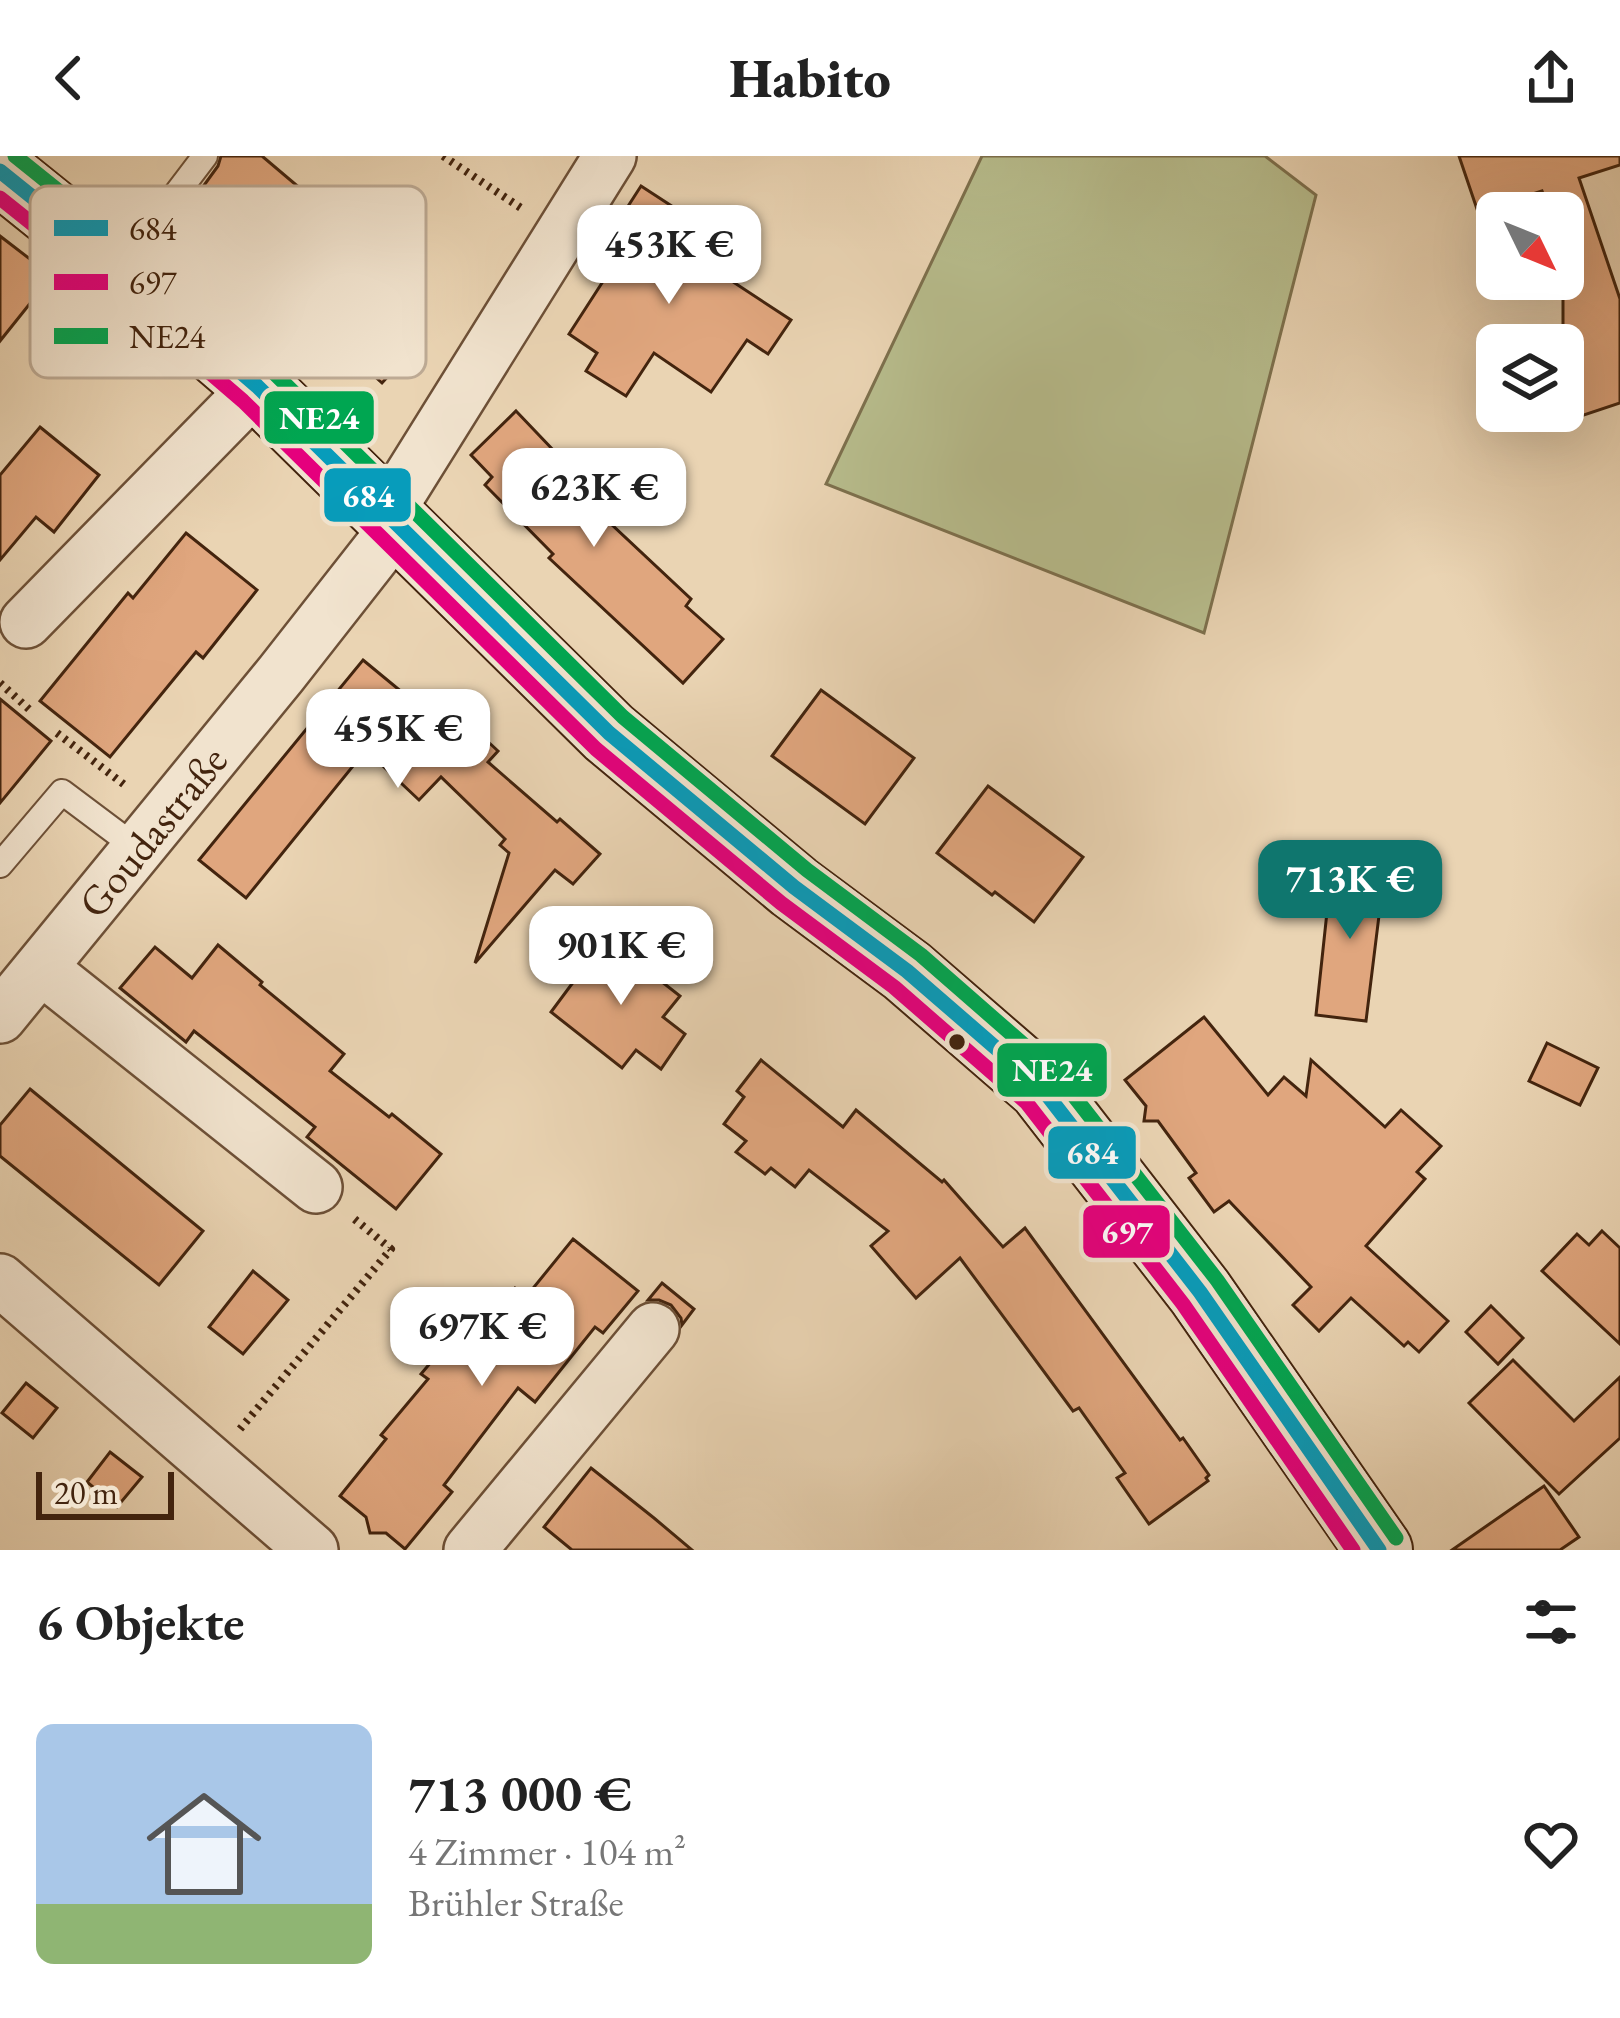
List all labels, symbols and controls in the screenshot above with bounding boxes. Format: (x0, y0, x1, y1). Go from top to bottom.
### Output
text: Habito (729, 43, 891, 113)
icon: back (36, 45, 102, 111)
icon: share (1518, 45, 1584, 111)
legend (30, 186, 426, 378)
north arrow (1476, 192, 1584, 300)
map controls (1476, 192, 1584, 432)
pin: 453K € (571, 205, 767, 307)
text: 684 (129, 207, 177, 250)
text: 453K € (604, 218, 734, 269)
text: 697 (129, 261, 177, 304)
text: NE24 (129, 315, 206, 358)
button: layers (1476, 324, 1584, 432)
line badge: NE24 (262, 389, 376, 446)
text: NE24 (279, 396, 360, 439)
pin: 623K € (496, 448, 692, 550)
text: 623K € (529, 461, 659, 512)
line badge: 684 (322, 466, 413, 524)
text: 684 (342, 474, 395, 517)
pin: 455K € (300, 689, 496, 791)
text: 455K € (333, 702, 463, 753)
street label: Goudastraße (65, 734, 239, 929)
pin: 713K € (1252, 840, 1448, 942)
text: 713K € (1285, 853, 1415, 904)
pin: 901K € (523, 906, 719, 1008)
text: 901K € (556, 919, 686, 970)
unlabelled marker (946, 1031, 968, 1053)
line badge: NE24 (995, 1041, 1109, 1099)
text: NE24 (1012, 1048, 1093, 1091)
line badge: 684 (1046, 1124, 1138, 1181)
text: 684 (1066, 1131, 1119, 1174)
line badge: 697 (1081, 1203, 1172, 1260)
text: 697 (1101, 1210, 1154, 1253)
pin: 697K € (384, 1287, 580, 1389)
text: 697K € (417, 1300, 547, 1351)
scale bar (36, 1466, 174, 1519)
text: 20 m (54, 1471, 118, 1514)
text: 6 Objekte (36, 1589, 245, 1655)
icon: filters (1518, 1589, 1584, 1655)
text: 713 000 € (408, 1760, 632, 1826)
icon: home (132, 1772, 276, 1916)
icon: heart (1518, 1811, 1584, 1877)
text: 4 Zimmer · 104 m² (408, 1826, 686, 1877)
text: Brühler Straße (408, 1877, 624, 1928)

